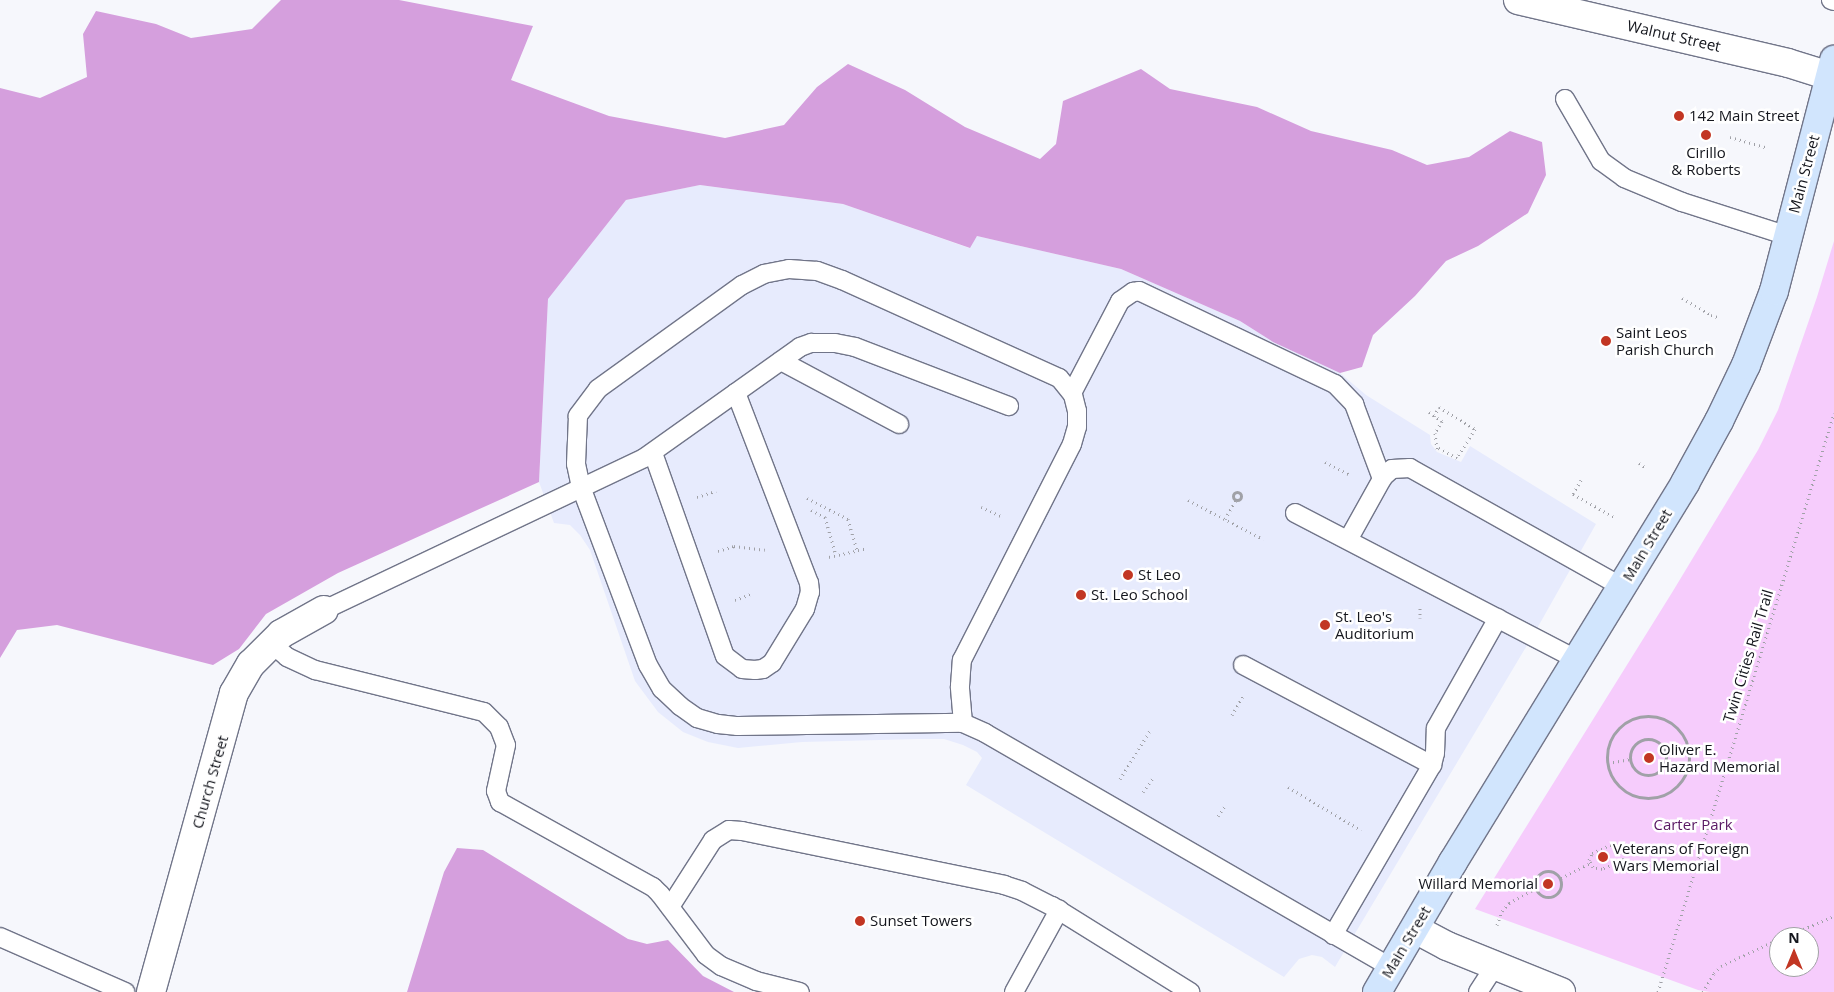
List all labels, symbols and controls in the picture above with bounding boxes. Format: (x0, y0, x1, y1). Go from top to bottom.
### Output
street label: Walnut Street (1625, 16, 1723, 56)
place label: 142 Main Street (1689, 107, 1799, 125)
marker: 142 Main Street (1673, 110, 1685, 122)
marker: Cirillo & Roberts (1700, 129, 1712, 141)
street label: Main Street (1785, 133, 1823, 215)
place label: Cirillo & Roberts (1671, 143, 1741, 178)
place label: Saint Leos Parish Church (1616, 323, 1714, 358)
marker: Saint Leos Parish Church (1600, 335, 1612, 347)
street label: Main Street (1619, 506, 1675, 584)
place label: St Leo (1138, 566, 1181, 584)
marker: St Leo (1122, 569, 1134, 581)
place label: St. Leo School (1091, 586, 1188, 604)
street label: Twin Cities Rail Trail (1719, 587, 1777, 725)
marker: St. Leo School (1075, 589, 1087, 601)
place label: St. Leo's Auditorium (1335, 607, 1414, 642)
marker: St. Leo's Auditorium (1319, 619, 1331, 631)
street label: Church Street (188, 733, 232, 831)
place label: Oliver E. Hazard Memorial (1659, 740, 1780, 775)
marker: Oliver E. Hazard Memorial (1643, 752, 1655, 764)
park label: Carter Park (1653, 816, 1733, 834)
place label: Veterans of Foreign Wars Memorial (1613, 839, 1749, 874)
marker: Veterans of Foreign Wars Memorial (1597, 851, 1609, 863)
place label: Willard Memorial (1418, 875, 1538, 893)
marker: Willard Memorial (1542, 878, 1554, 890)
street label: Main Street (1378, 903, 1434, 981)
place label: Sunset Towers (870, 912, 972, 930)
marker: Sunset Towers (854, 915, 866, 927)
north arrow (1769, 927, 1819, 977)
text: N (1788, 928, 1800, 947)

